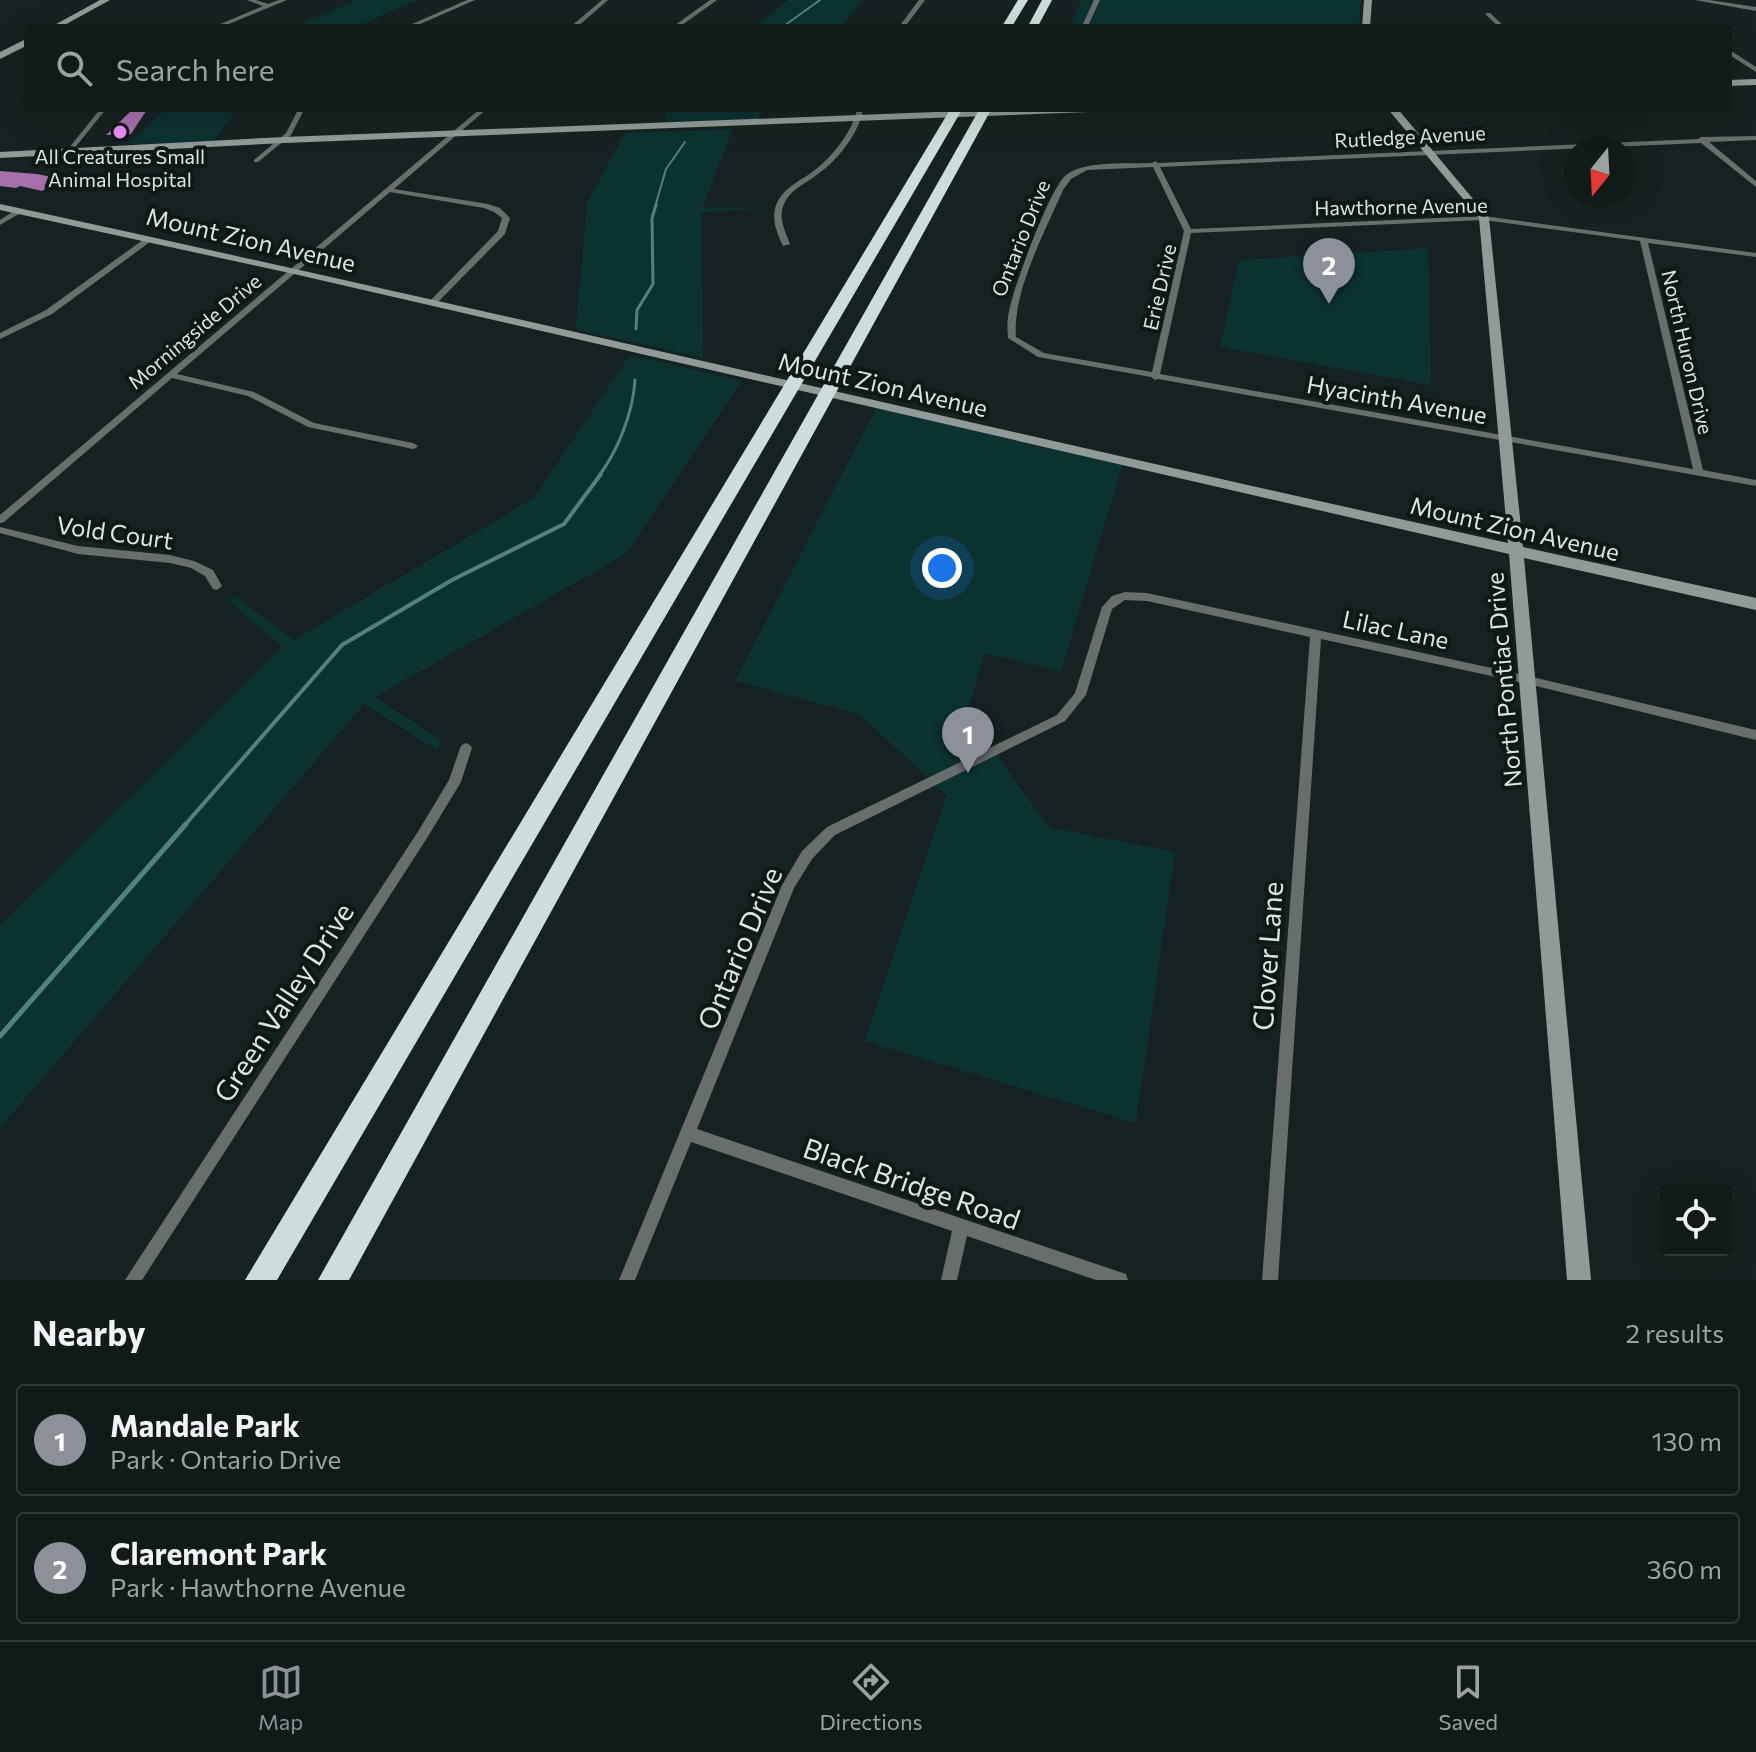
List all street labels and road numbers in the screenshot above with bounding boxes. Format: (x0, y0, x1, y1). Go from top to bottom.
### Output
street label: Rutledge Avenue (1334, 120, 1486, 152)
street label: Ontario Drive (986, 176, 1054, 300)
street label: Hawthorne Avenue (1314, 192, 1488, 220)
street label: Mount Zion Avenue (144, 201, 358, 277)
street label: Erie Drive (1137, 242, 1181, 332)
street label: Morningside Drive (123, 268, 265, 394)
street label: North Huron Drive (1657, 268, 1719, 436)
street label: Mount Zion Avenue (776, 346, 990, 422)
street label: Hyacinth Avenue (1305, 369, 1489, 429)
street label: Mount Zion Avenue (1408, 490, 1622, 566)
street label: Vold Court (55, 509, 175, 555)
street label: North Pontiac Drive (1479, 571, 1527, 789)
street label: Lilac Lane (1340, 604, 1452, 654)
street label: Ontario Drive (690, 862, 788, 1034)
street label: Clover Lane (1245, 880, 1289, 1032)
street label: Green Valley Drive (206, 896, 360, 1108)
street label: Black Bridge Road (799, 1130, 1025, 1236)

